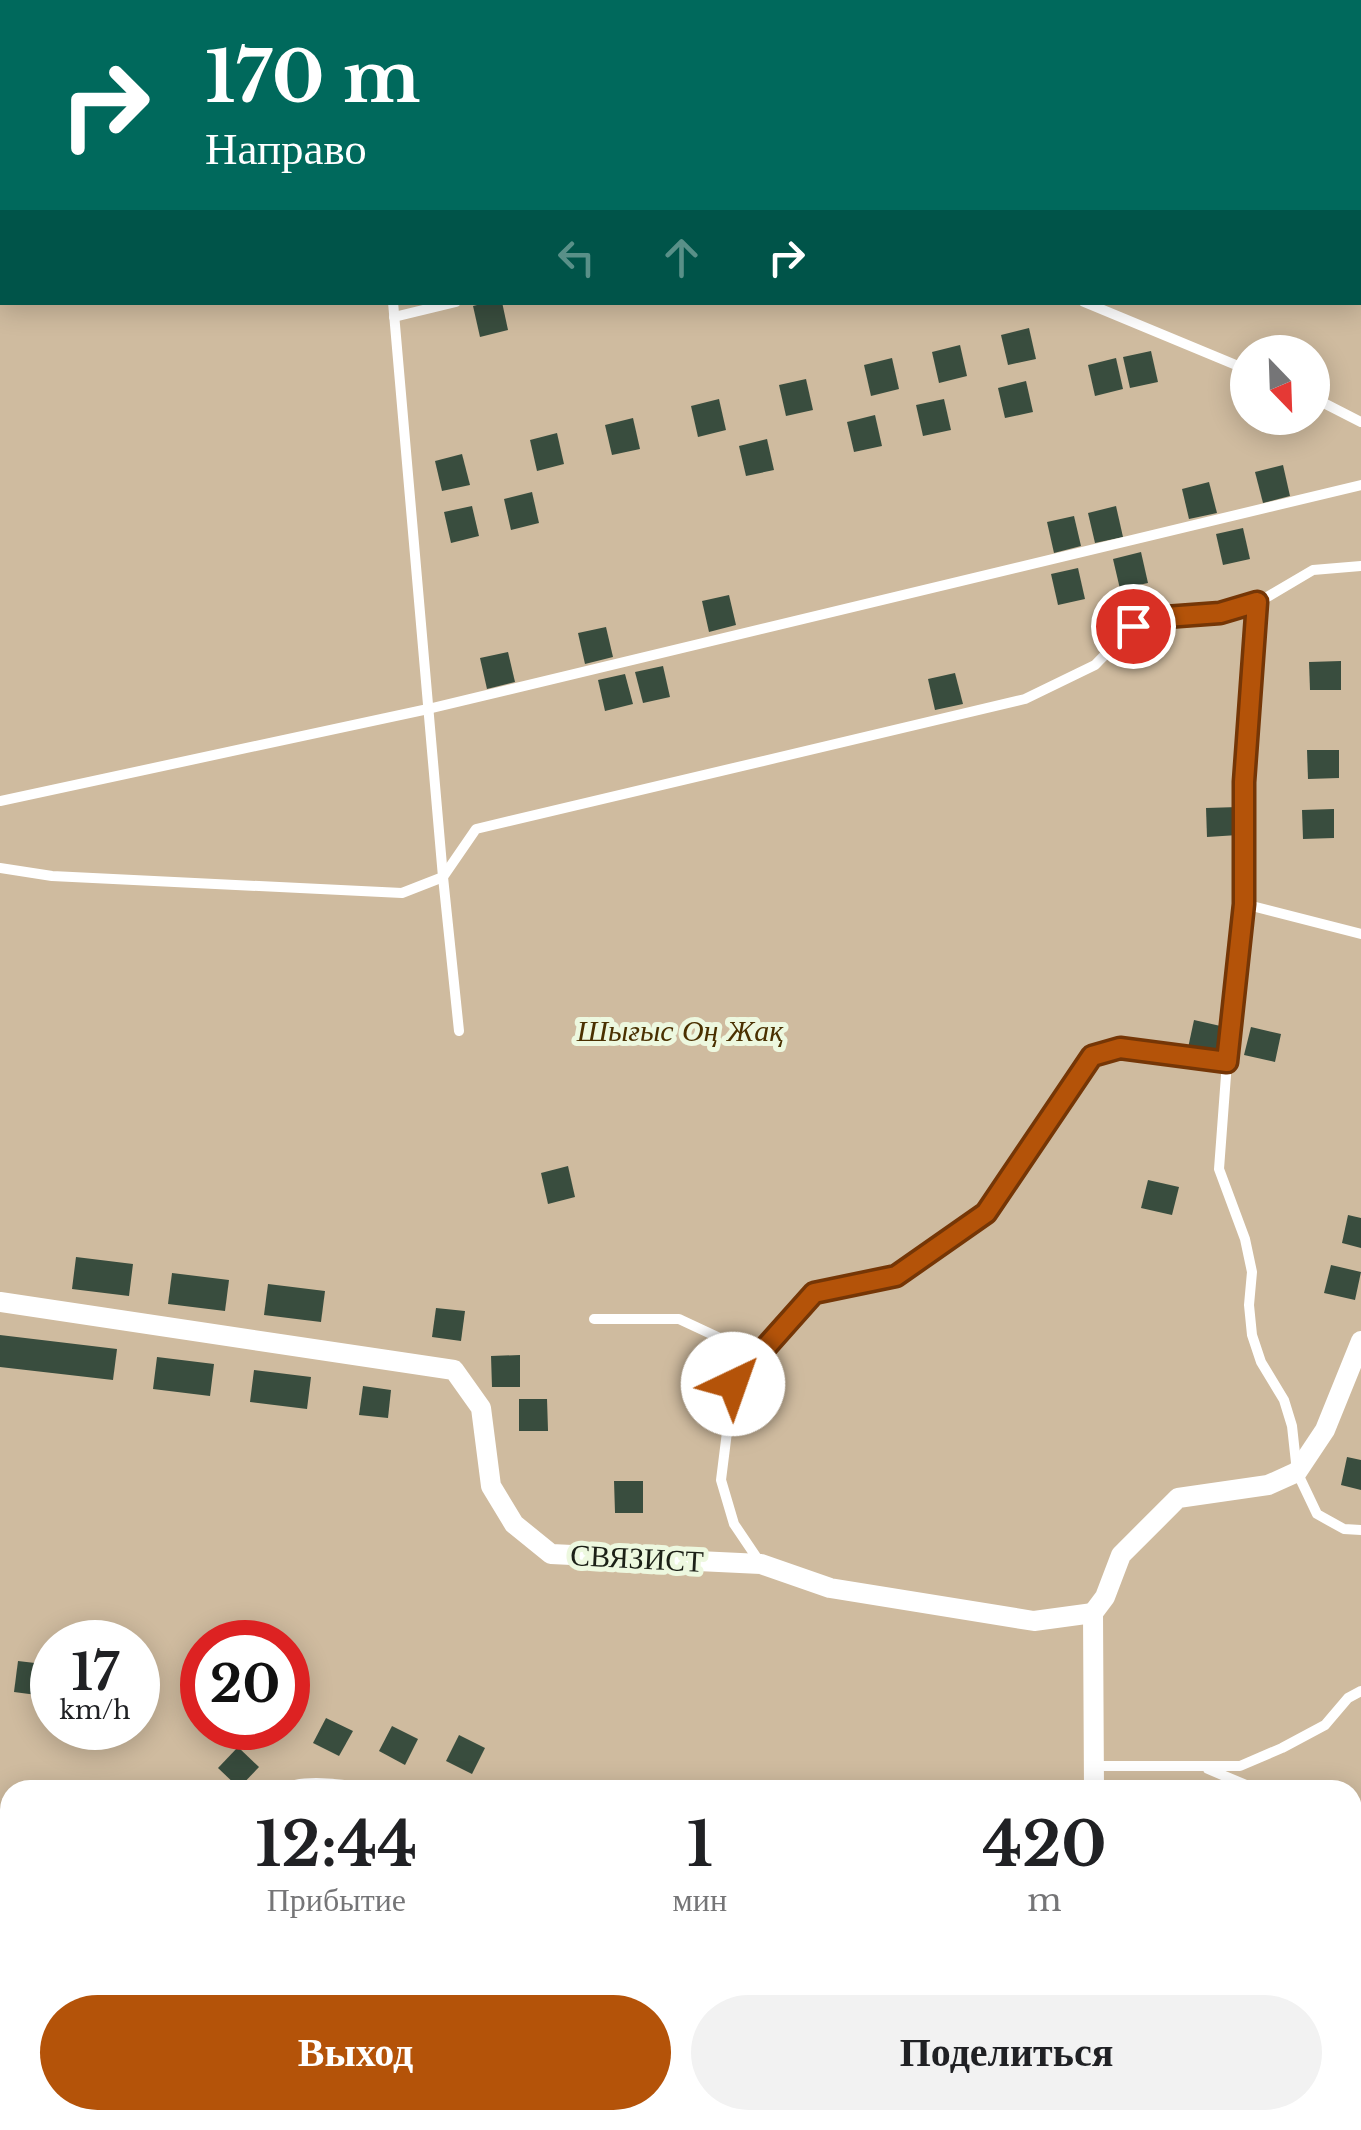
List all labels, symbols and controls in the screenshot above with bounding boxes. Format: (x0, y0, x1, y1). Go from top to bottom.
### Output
text: 170 m (205, 34, 421, 121)
icon: right (40, 40, 170, 170)
text: Направо (205, 120, 367, 176)
icon: left (549, 230, 604, 285)
icon: ahead (654, 230, 709, 285)
icon: right (759, 230, 814, 285)
north arrow (1230, 335, 1330, 435)
map controls (1230, 335, 1330, 435)
pin (1091, 584, 1176, 669)
icon: arrive (1106, 599, 1161, 654)
park label: Шығыс Оң Жақ (576, 1012, 784, 1049)
position arrow (681, 1332, 785, 1436)
street label: СВЯЗИСТ (569, 1536, 705, 1580)
speed limit sign: 20 (180, 1620, 310, 1750)
text: 17 (71, 1641, 119, 1704)
text: km/h (60, 1695, 130, 1726)
text: 12:44 (255, 1808, 417, 1882)
text: 1 (687, 1808, 713, 1882)
text: 420 (982, 1808, 1107, 1882)
text: Прибытие (267, 1880, 406, 1920)
text: мин (673, 1880, 727, 1920)
text: m (1027, 1880, 1062, 1920)
button: Выход (40, 1995, 671, 2110)
button: Поделиться (691, 1995, 1322, 2110)

